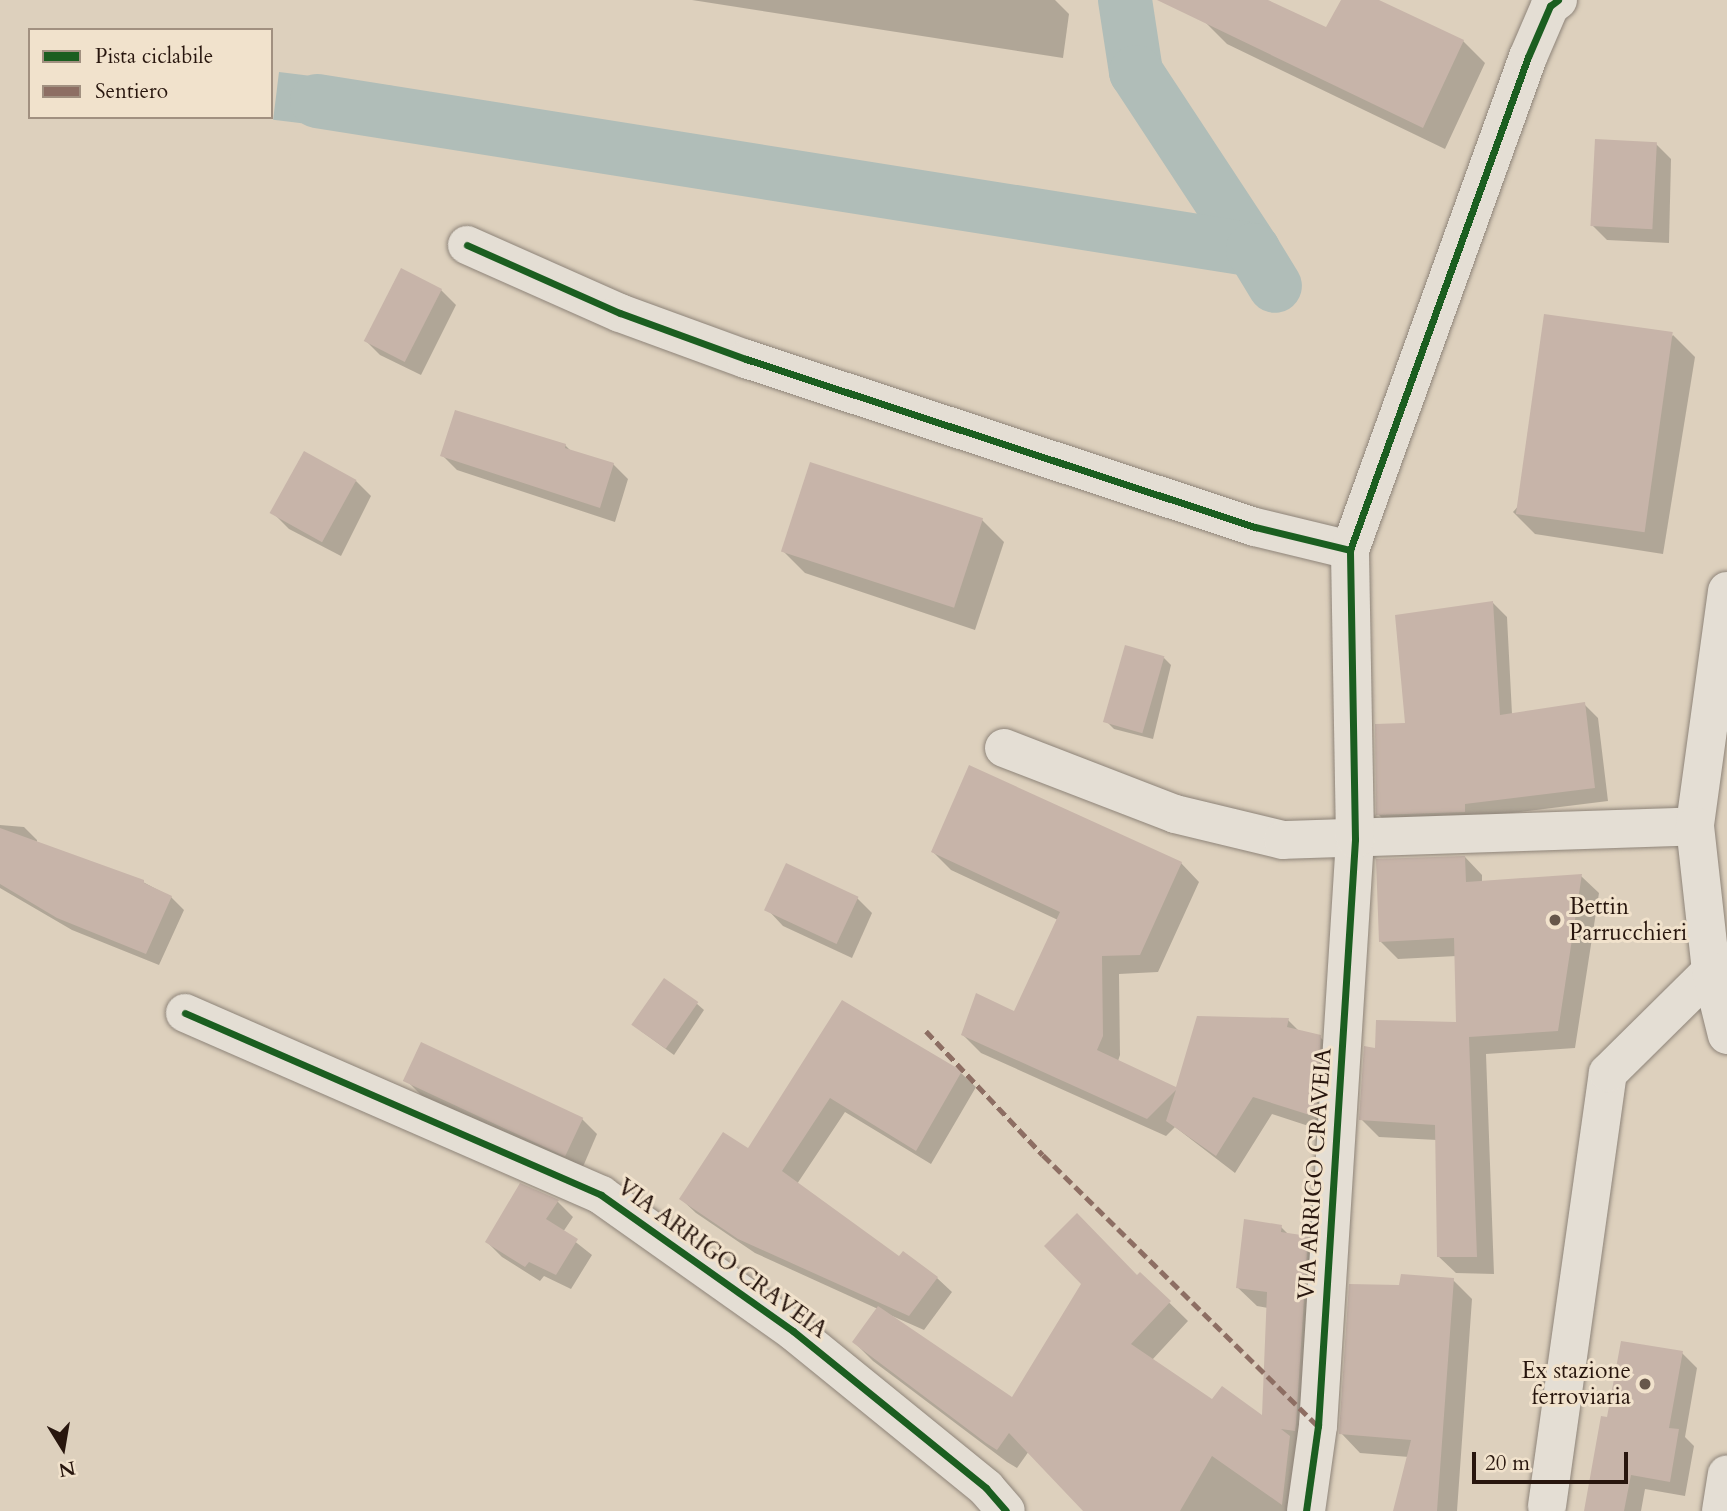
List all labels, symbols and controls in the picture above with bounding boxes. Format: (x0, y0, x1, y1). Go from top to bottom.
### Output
legend (28, 28, 273, 119)
text: Pista ciclabile (95, 42, 213, 71)
text: Sentiero (95, 77, 168, 106)
place label: Bettin Parrucchieri (1569, 893, 1687, 947)
marker: Bettin Parrucchieri (1547, 912, 1563, 928)
street label: VIA ARRIGO CRAVEIA (1292, 1047, 1338, 1301)
street label: VIA ARRIGO CRAVEIA (612, 1174, 832, 1344)
place label: Ex stazione ferroviaria (1522, 1357, 1631, 1411)
marker: Ex stazione ferroviaria (1637, 1376, 1653, 1392)
north arrow (28, 1413, 98, 1483)
scale bar (1475, 1438, 1631, 1482)
text: 20 m (1485, 1449, 1530, 1478)
text: N (56, 1454, 78, 1483)

